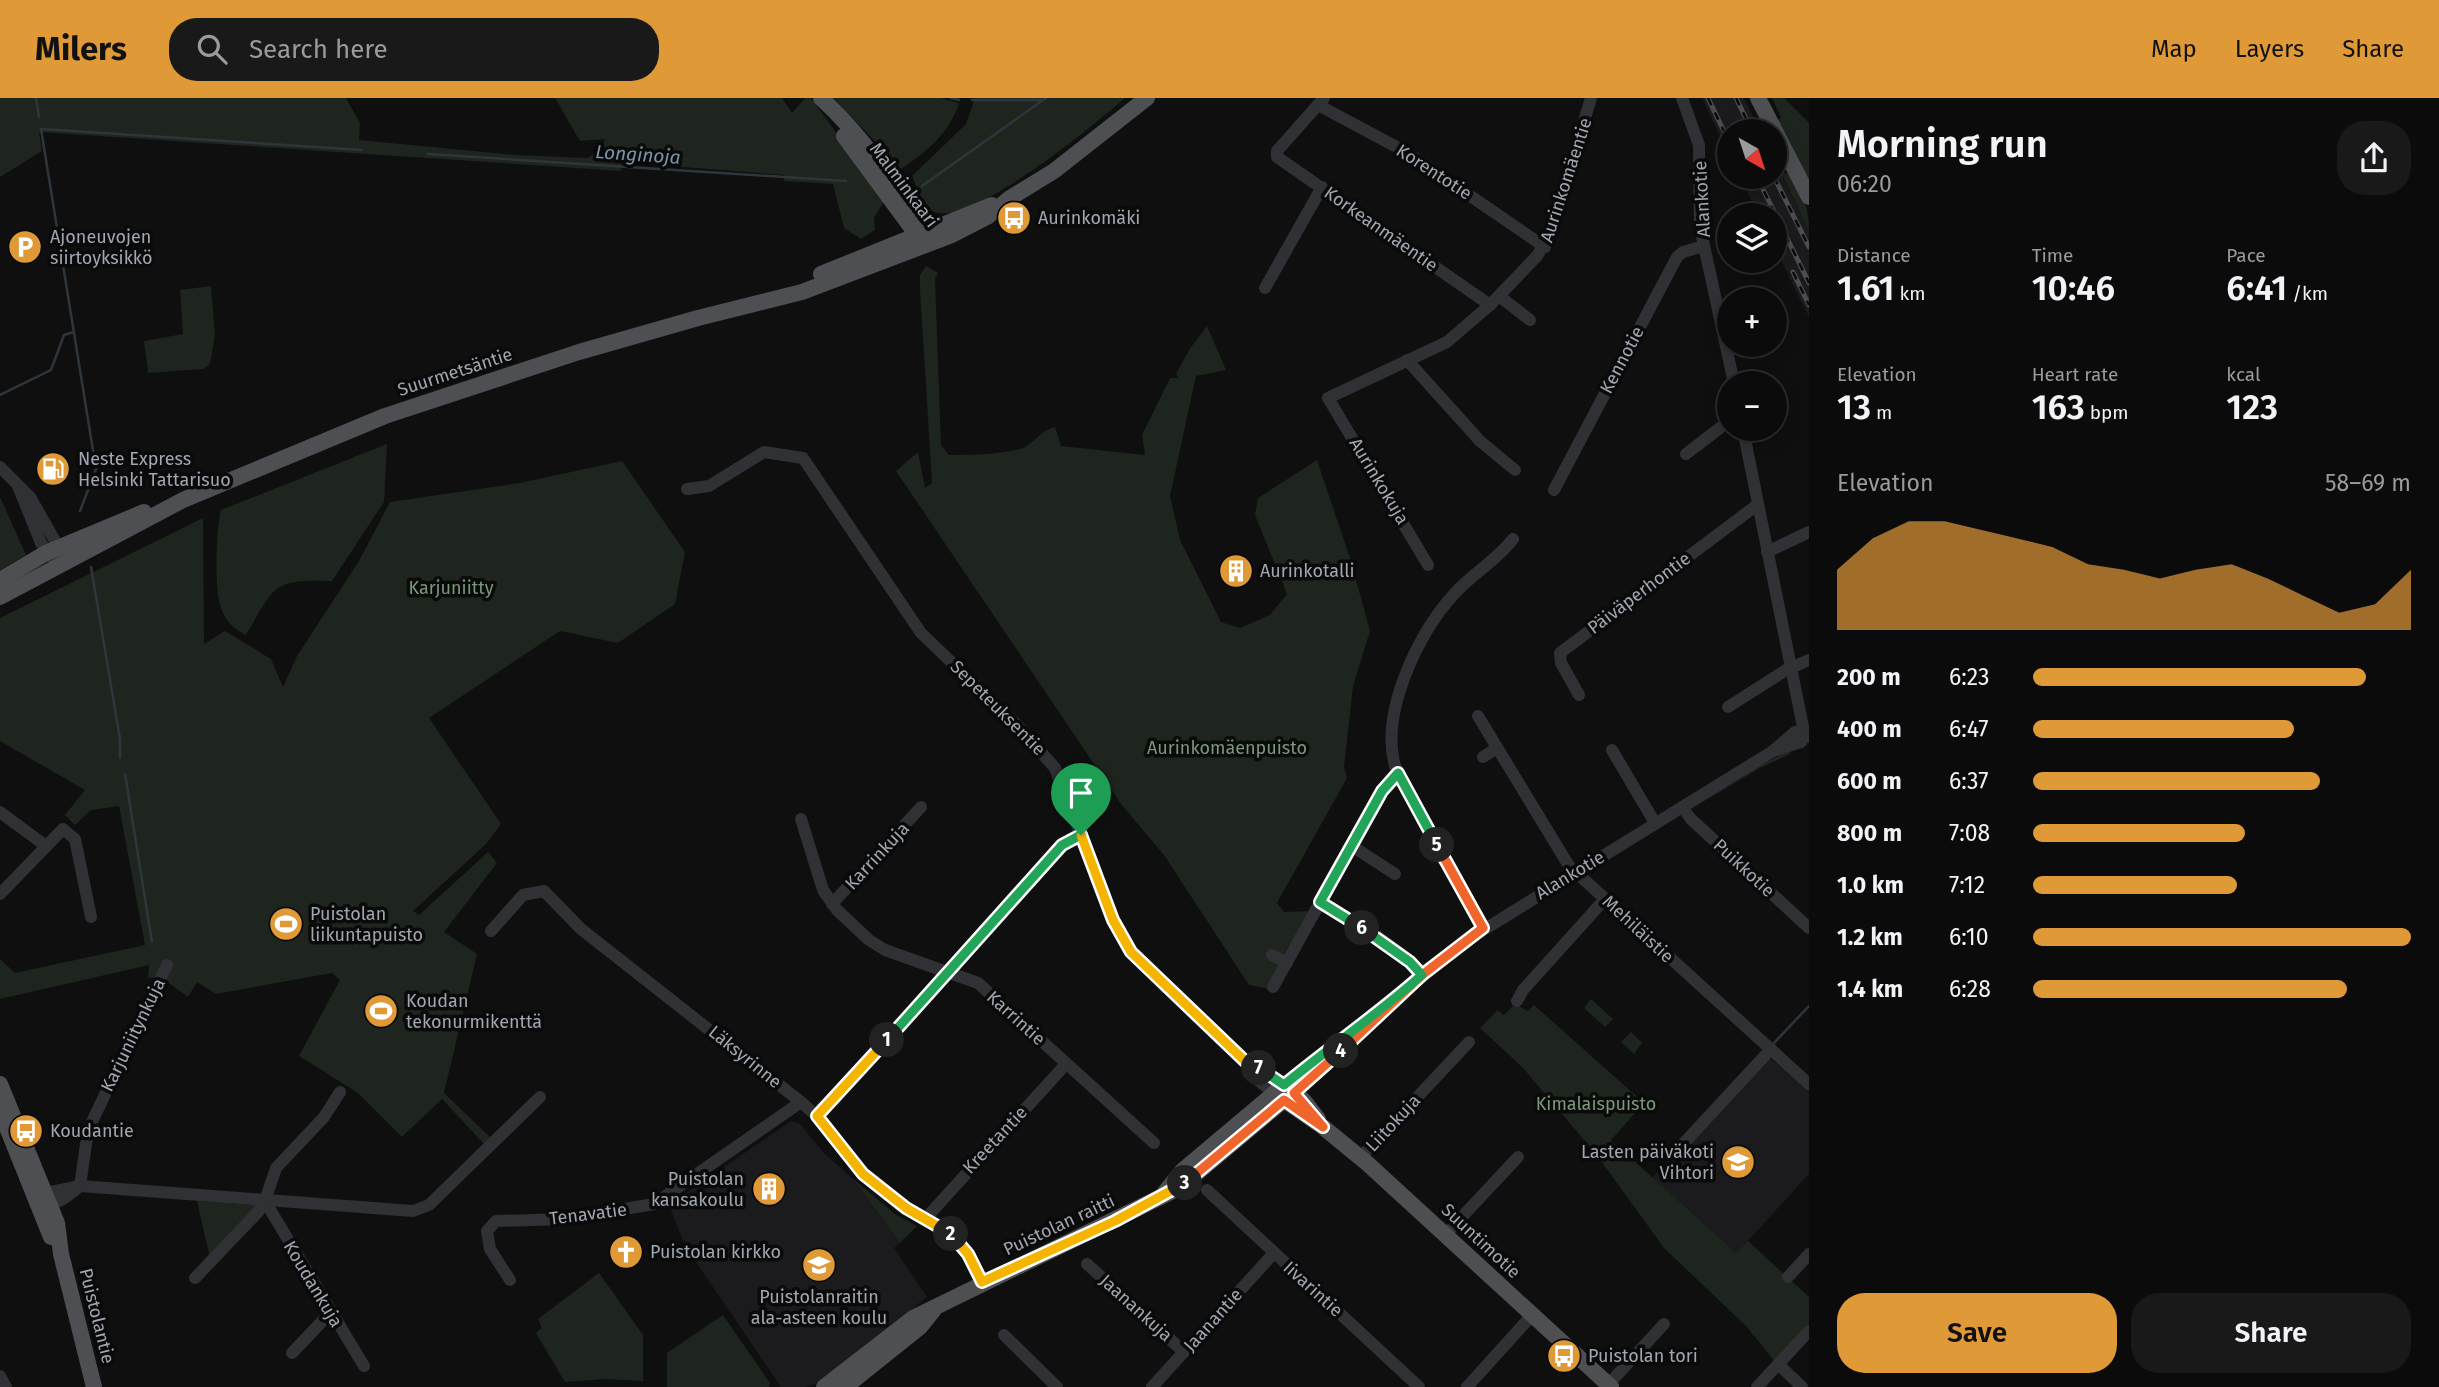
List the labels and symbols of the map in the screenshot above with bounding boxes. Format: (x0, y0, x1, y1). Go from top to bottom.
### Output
street label: Aurinkomäentie (1535, 115, 1597, 245)
north arrow (1717, 119, 1787, 189)
street label: Malminkaari (865, 138, 943, 232)
street label: Korentotie (1392, 139, 1476, 205)
water label: Longinoja (595, 140, 681, 169)
street label: Alankotie (1689, 160, 1715, 238)
street label: Korkeanmäentie (1320, 182, 1442, 276)
bus stop icon: Aurinkomäki (995, 199, 1033, 237)
place label: Aurinkomäki (1038, 207, 1140, 229)
place label: Ajoneuvojen siirtoyksikkö (50, 226, 152, 269)
parking icon: Ajoneuvojen siirtoyksikkö (6, 228, 44, 266)
street label: Kennotie (1595, 323, 1649, 397)
street label: Suurmetsäntie (395, 343, 515, 401)
street label: Aurinkokuja (1345, 434, 1413, 528)
place label: Neste Express Helsinki Tattarisuo (78, 448, 231, 491)
fuel station icon: Neste Express Helsinki Tattarisuo (34, 450, 72, 488)
street label: Päiväperhontie (1583, 547, 1695, 639)
building icon: Aurinkotalli (1217, 552, 1255, 590)
place label: Aurinkotalli (1260, 560, 1355, 582)
park label: Karjuniitty (408, 577, 494, 599)
street label: Sepeteuksentie (946, 656, 1050, 760)
park label: Aurinkomäenpuisto (1147, 737, 1307, 759)
pin (1051, 763, 1111, 835)
street label: Karrinkuja (840, 818, 914, 894)
pin: 5 (1420, 828, 1454, 862)
street label: Puikkotie (1709, 834, 1779, 902)
street label: Alankotie (1531, 846, 1609, 904)
street label: Mehiläistie (1598, 891, 1678, 967)
place label: Puistolan liikuntapuisto (310, 903, 423, 946)
sports icon: Puistolan liikuntapuisto (267, 905, 305, 943)
pin: 6 (1344, 910, 1380, 946)
street label: Karjuniitynkuja (96, 975, 170, 1095)
street label: Karrintie (982, 986, 1050, 1050)
place label: Koudan tekonurmikenttä (406, 990, 542, 1033)
sports icon: Koudan tekonurmikenttä (362, 992, 400, 1030)
street label: Läksyrinne (704, 1021, 786, 1093)
pin: 1 (870, 1023, 904, 1058)
pin: 4 (1324, 1034, 1358, 1068)
pin: 7 (1242, 1051, 1276, 1086)
street label: Liitokuja (1361, 1090, 1425, 1156)
park label: Kimalaispuisto (1536, 1093, 1656, 1115)
street label: Kreetantie (958, 1102, 1032, 1178)
bus stop icon: Koudantie (7, 1112, 45, 1150)
place label: Koudantie (50, 1120, 134, 1142)
place label: Lasten päiväkoti Vihtori (1581, 1141, 1714, 1184)
school or university icon: Lasten päiväkoti Vihtori (1719, 1143, 1757, 1181)
pin: 3 (1168, 1166, 1202, 1200)
place label: Puistolan kansakoulu (651, 1168, 744, 1211)
building icon: Puistolan kansakoulu (750, 1170, 788, 1208)
street label: Puistolan raitti (1000, 1190, 1118, 1260)
street label: Tenavatie (548, 1198, 628, 1230)
street label: Suuntimotie (1437, 1199, 1525, 1283)
pin: 2 (934, 1216, 968, 1252)
church icon: Puistolan kirkko (607, 1233, 645, 1271)
street label: Koudankuja (279, 1237, 347, 1331)
place label: Puistolan kirkko (650, 1241, 781, 1263)
school or university icon: Puistolanraitin ala-asteen koulu (800, 1246, 838, 1284)
street label: Iivarintie (1279, 1257, 1347, 1321)
street label: Puistolantie (75, 1266, 119, 1366)
street label: Jaanankuja (1095, 1270, 1177, 1346)
street label: Jaanantie (1179, 1284, 1247, 1356)
place label: Puistolanraitin ala-asteen koulu (751, 1286, 887, 1329)
bus stop icon: Puistolan tori (1545, 1337, 1583, 1375)
place label: Puistolan tori (1588, 1345, 1698, 1367)

